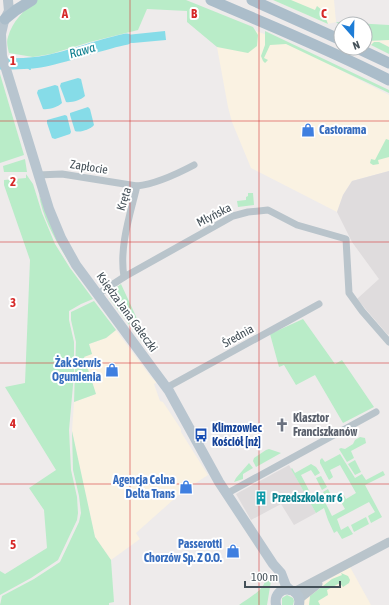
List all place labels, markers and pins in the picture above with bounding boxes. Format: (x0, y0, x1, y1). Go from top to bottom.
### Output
shop icon: Castorama (300, 122, 316, 138)
place label: Castorama (319, 123, 367, 137)
place label: Żak Serwis Ogumienia (52, 355, 102, 384)
shop icon: Żak Serwis Ogumienia (104, 362, 120, 378)
place label: Klasztor Franciszkanów (293, 411, 358, 439)
church icon: Klasztor Franciszkanów (274, 417, 290, 433)
place label: Klimzowiec Kościół [nż] (212, 421, 262, 449)
bus stop icon: Klimzowiec Kościół [nż] (193, 427, 209, 443)
place label: Agencja Celna Delta Trans (112, 473, 176, 501)
shop icon: Agencja Celna Delta Trans (178, 479, 194, 495)
building icon: Przedszkole nr 6 (253, 490, 269, 506)
place label: Przedszkole nr 6 (272, 491, 343, 505)
place label: Passerotti Chorzów Sp. Z O.O. (144, 537, 222, 565)
shop icon: Passerotti Chorzów Sp. Z O.O. (225, 543, 241, 559)

